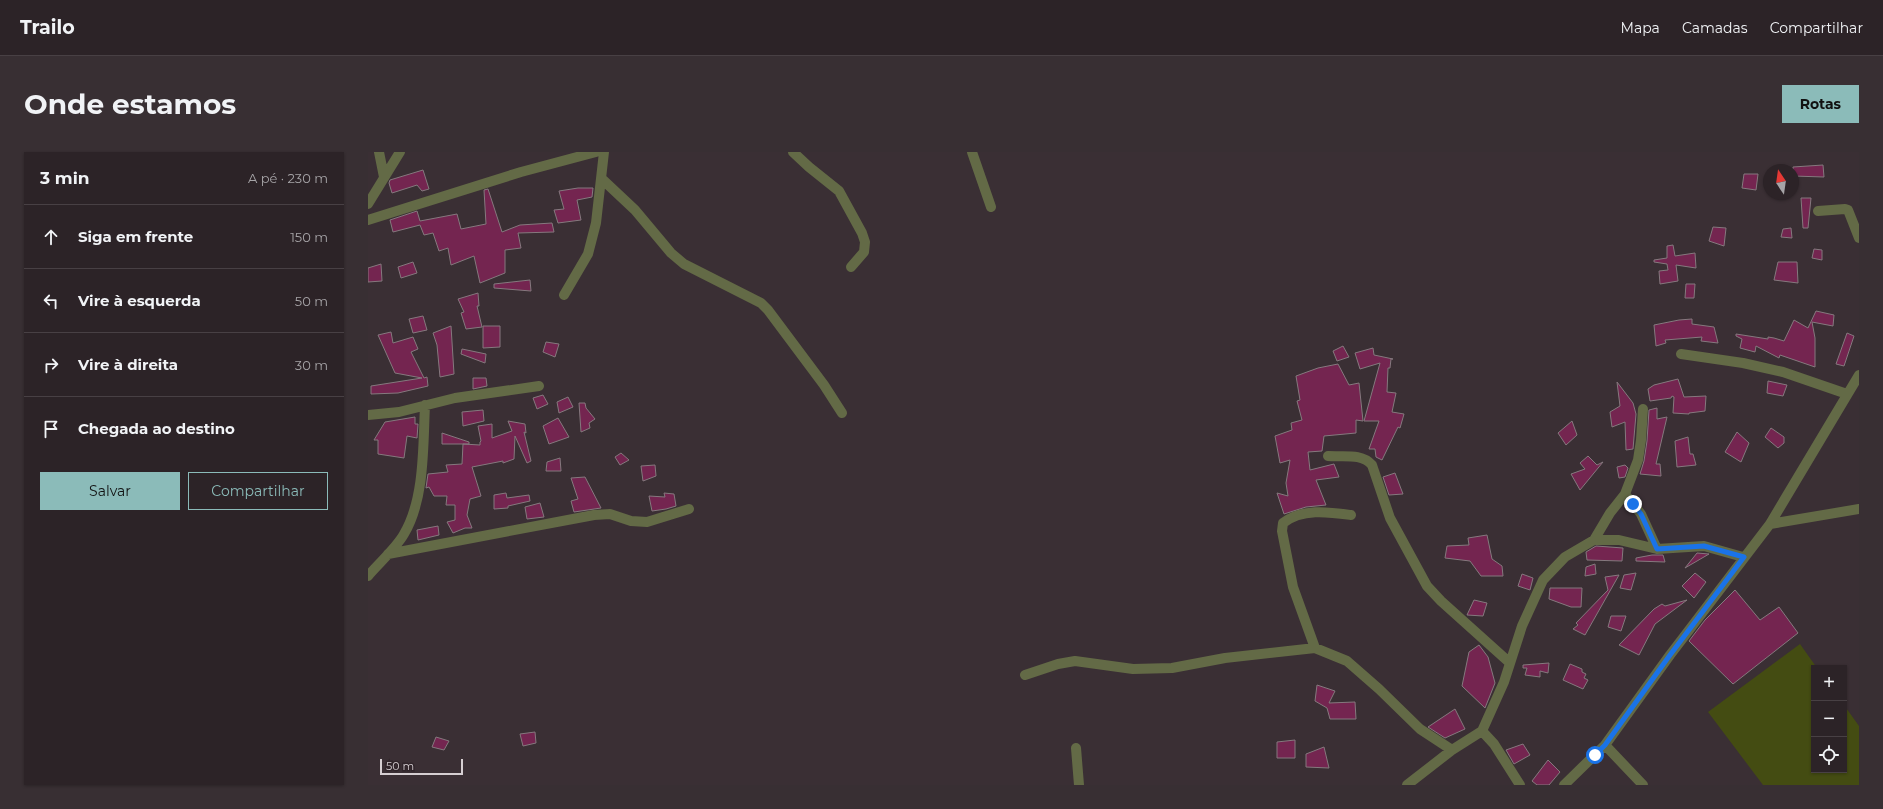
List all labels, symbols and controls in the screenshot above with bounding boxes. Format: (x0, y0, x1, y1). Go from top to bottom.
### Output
text: Trailo (20, 16, 75, 39)
text: Mapa (1621, 19, 1660, 37)
text: Camadas (1682, 19, 1748, 37)
text: Compartilhar (1770, 19, 1863, 37)
button: Rotas (1782, 85, 1859, 123)
text: Onde estamos (24, 87, 236, 121)
north arrow (1763, 164, 1799, 200)
text: 3 min (40, 168, 90, 188)
text: A pé · 230 m (248, 170, 328, 186)
icon: ahead (40, 226, 62, 248)
text: Siga em frente (78, 227, 193, 246)
text: 150 m (290, 229, 328, 245)
icon: left (40, 290, 62, 312)
text: Vire à esquerda (78, 291, 201, 310)
text: 50 m (295, 293, 328, 309)
icon: right (40, 354, 62, 376)
text: Vire à direita (78, 355, 178, 374)
text: 30 m (295, 357, 328, 373)
icon: arrive (40, 418, 62, 440)
text: Chegada ao destino (78, 419, 235, 438)
button: Salvar (40, 472, 180, 510)
button: Compartilhar (188, 472, 328, 510)
route end (1624, 495, 1642, 513)
map controls (1811, 665, 1847, 773)
button: + (1811, 665, 1847, 701)
button: − (1811, 701, 1847, 737)
button: locate (1811, 737, 1847, 773)
route start (1586, 746, 1604, 764)
scale bar (380, 757, 463, 776)
text: 50 m (386, 759, 414, 773)

